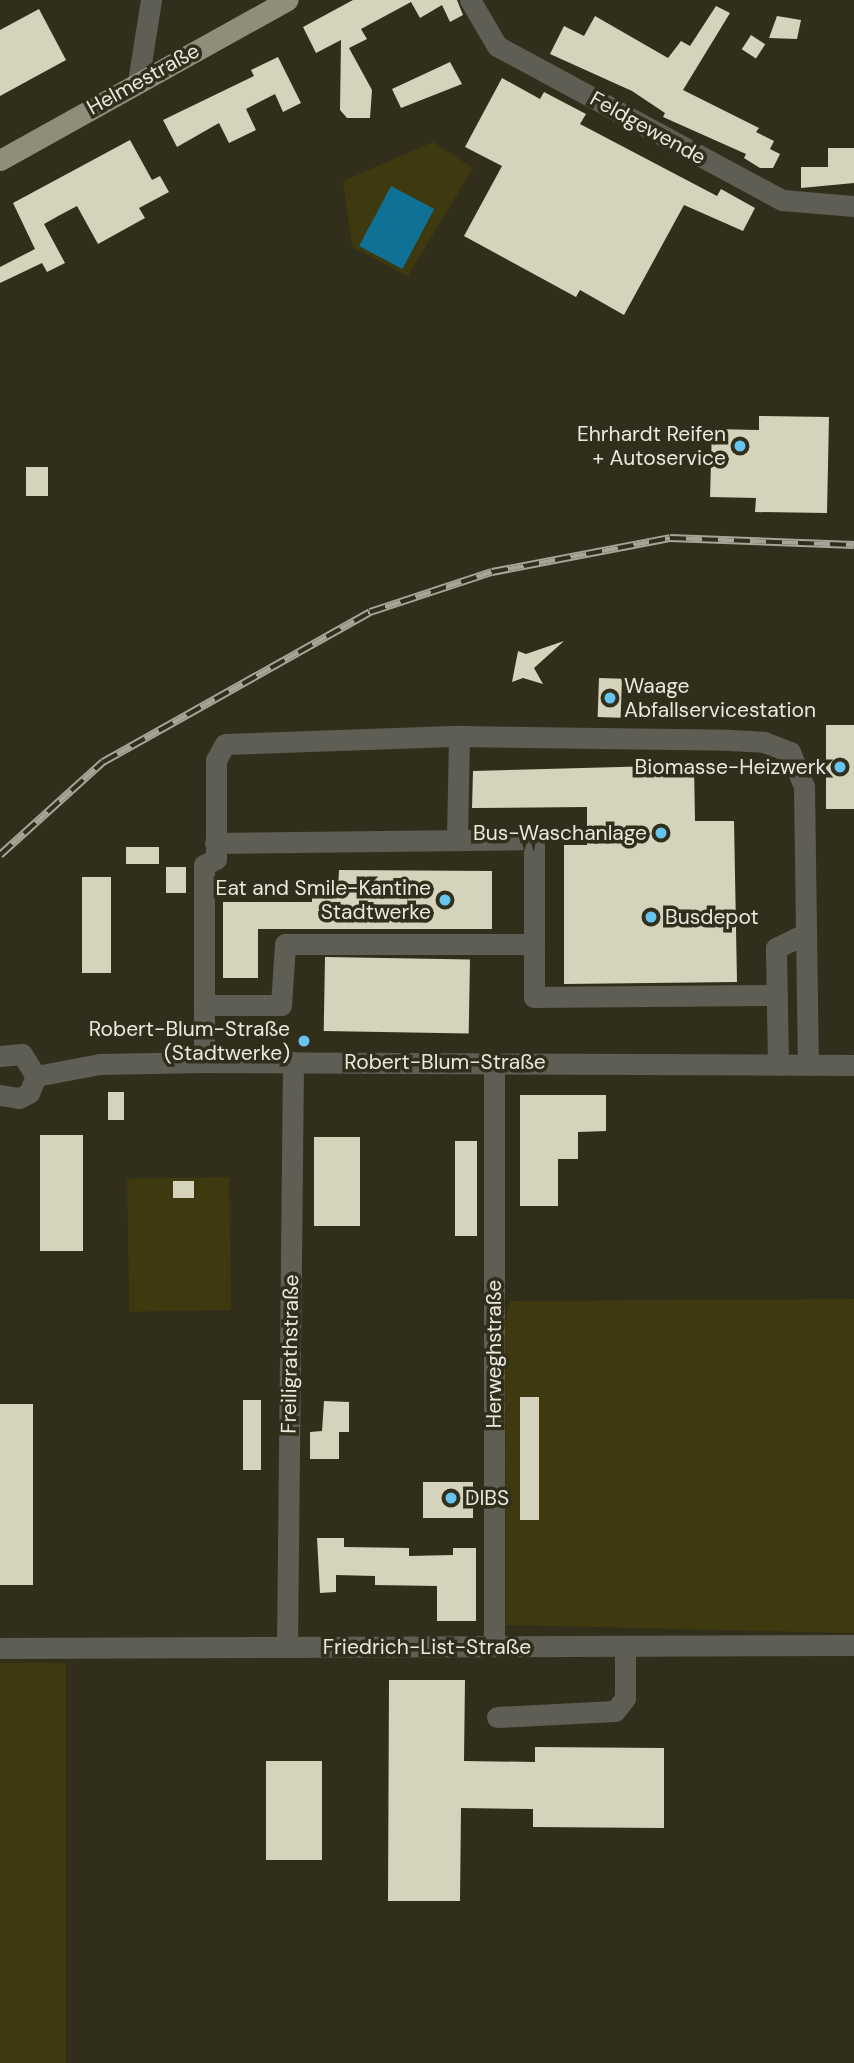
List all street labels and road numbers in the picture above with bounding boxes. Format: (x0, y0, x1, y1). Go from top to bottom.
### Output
street label: Helmestraße (82, 38, 204, 120)
street label: Feldgewende (586, 86, 710, 170)
street label: Robert-Blum-Straße (344, 1049, 546, 1075)
street label: Freiligrathstraße (276, 1274, 304, 1434)
street label: Herweghstraße (481, 1280, 507, 1428)
street label: Friedrich-List-Straße (323, 1634, 531, 1660)

